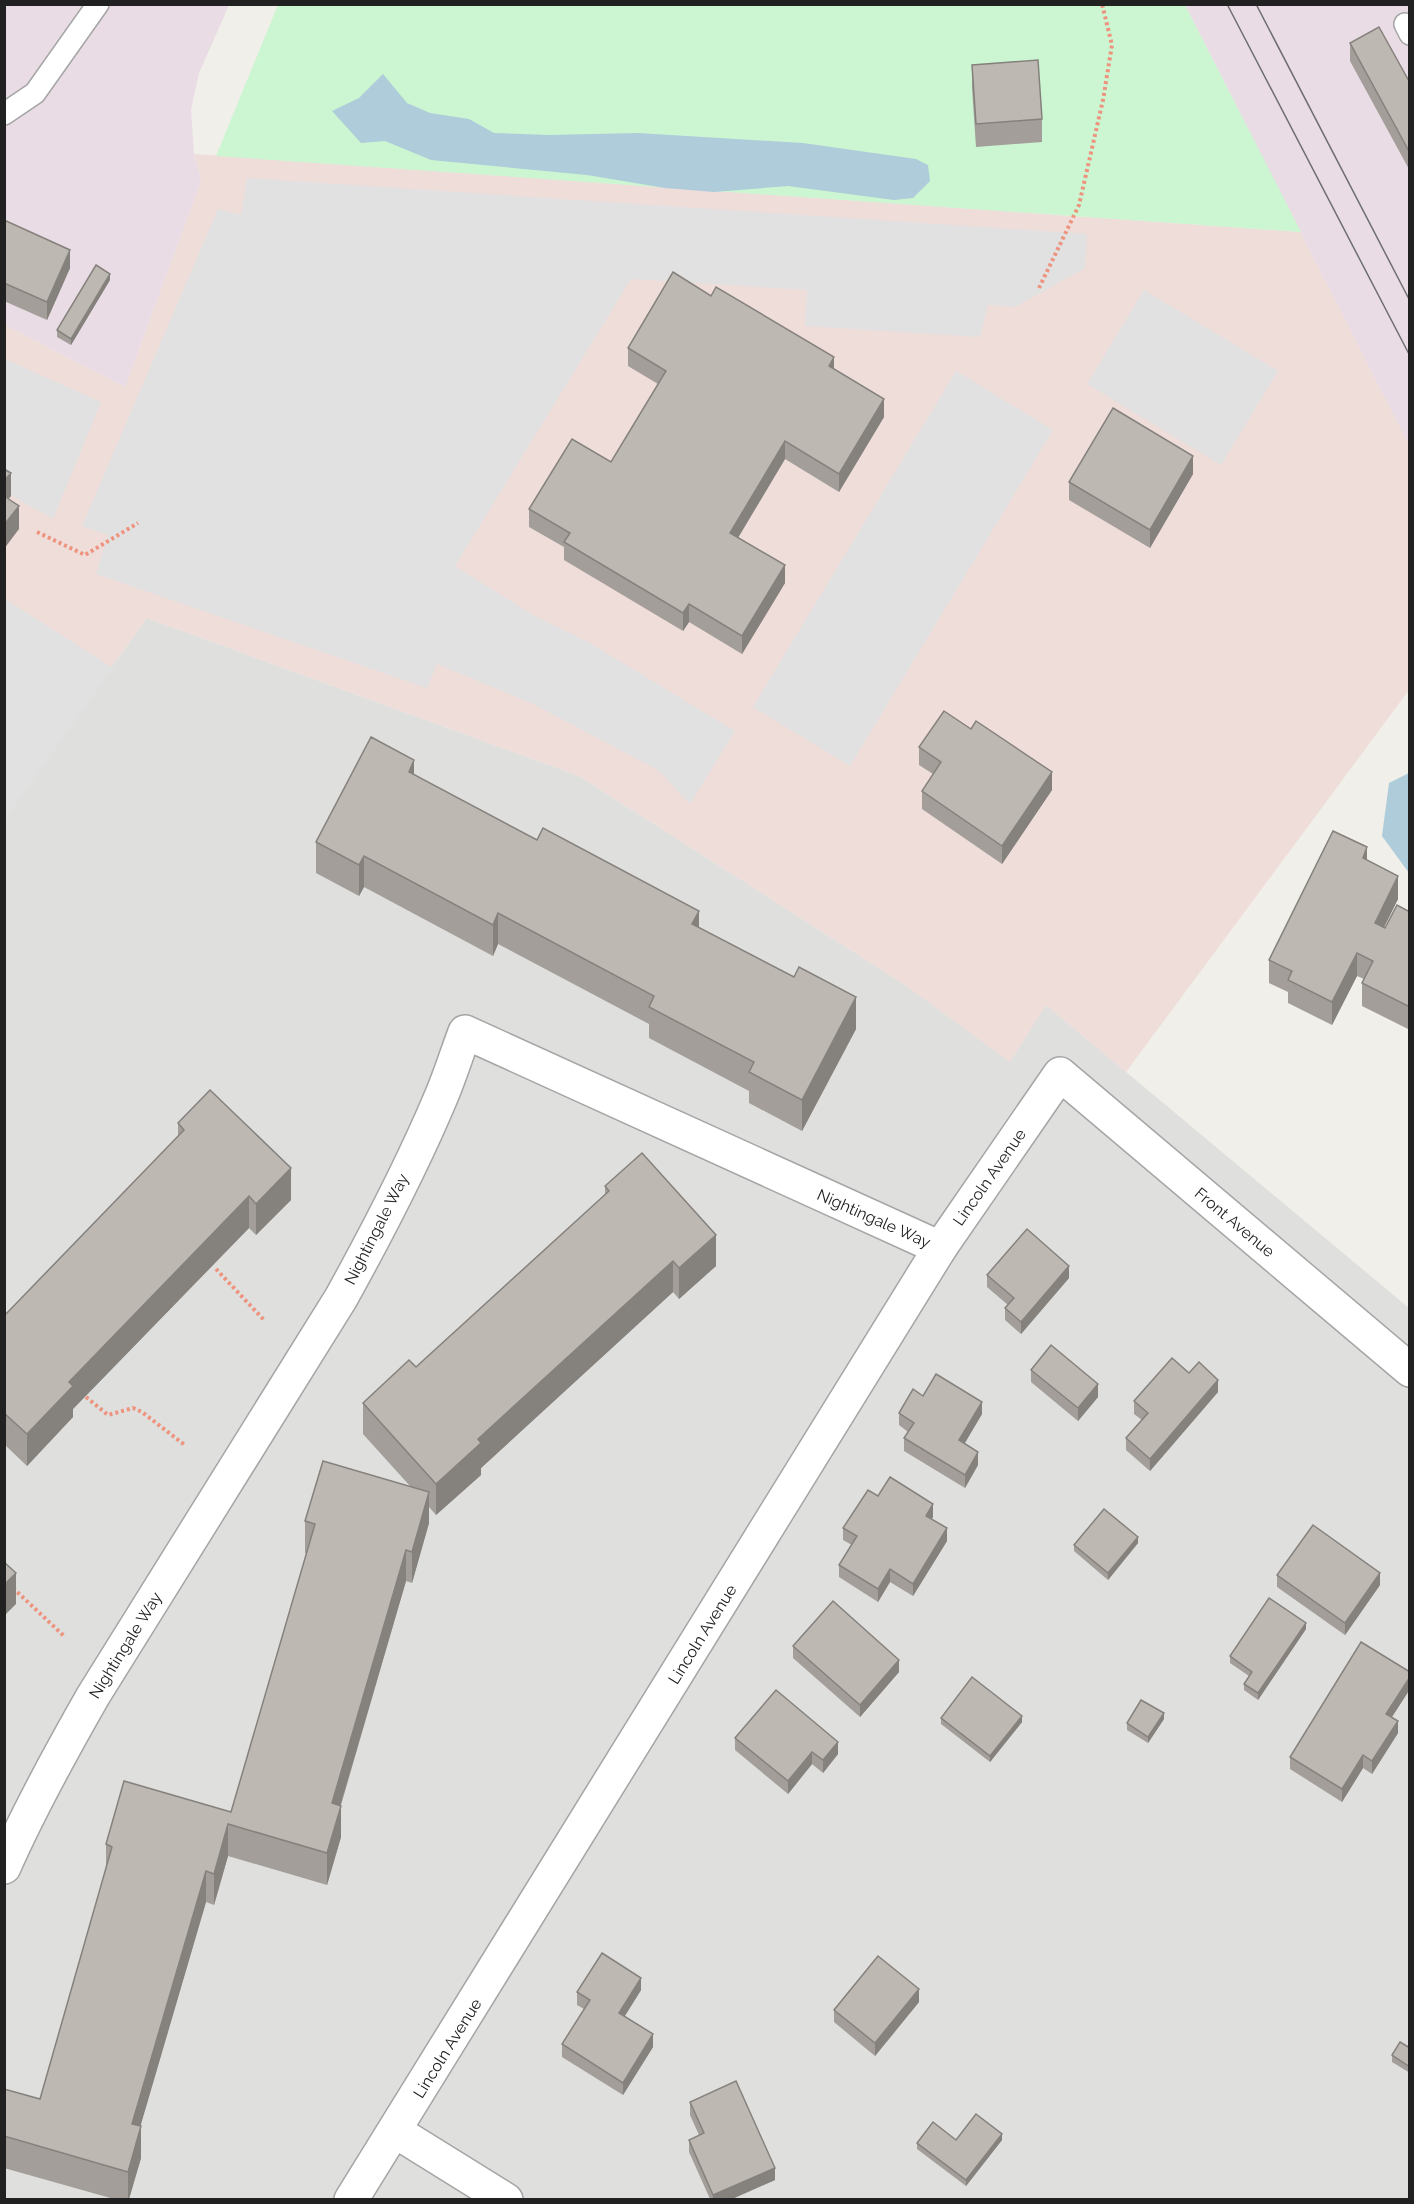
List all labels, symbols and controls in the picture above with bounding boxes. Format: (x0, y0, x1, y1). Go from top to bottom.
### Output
street label: Lincoln Avenue (949, 1125, 1030, 1229)
street label: Nightingale Way (340, 1170, 413, 1288)
street label: Front Avenue (1191, 1184, 1278, 1261)
street label: Nightingale Way (814, 1185, 934, 1252)
street label: Lincoln Avenue (664, 1581, 741, 1688)
street label: Nightingale Way (85, 1588, 166, 1702)
street label: Lincoln Avenue (409, 1995, 486, 2102)

